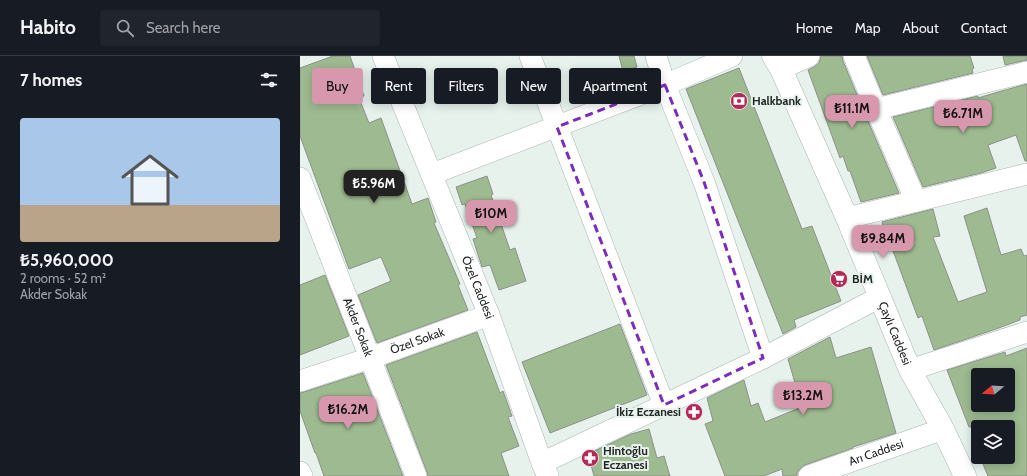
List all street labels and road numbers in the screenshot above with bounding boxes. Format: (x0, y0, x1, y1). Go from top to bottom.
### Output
street label: Özel Caddesi (459, 254, 498, 321)
street label: Akder Sokak (340, 295, 377, 359)
street label: Çaylı Caddesi (875, 299, 915, 367)
street label: Özel Sokak (388, 324, 447, 357)
street label: Arı Caddesi (847, 436, 905, 468)

